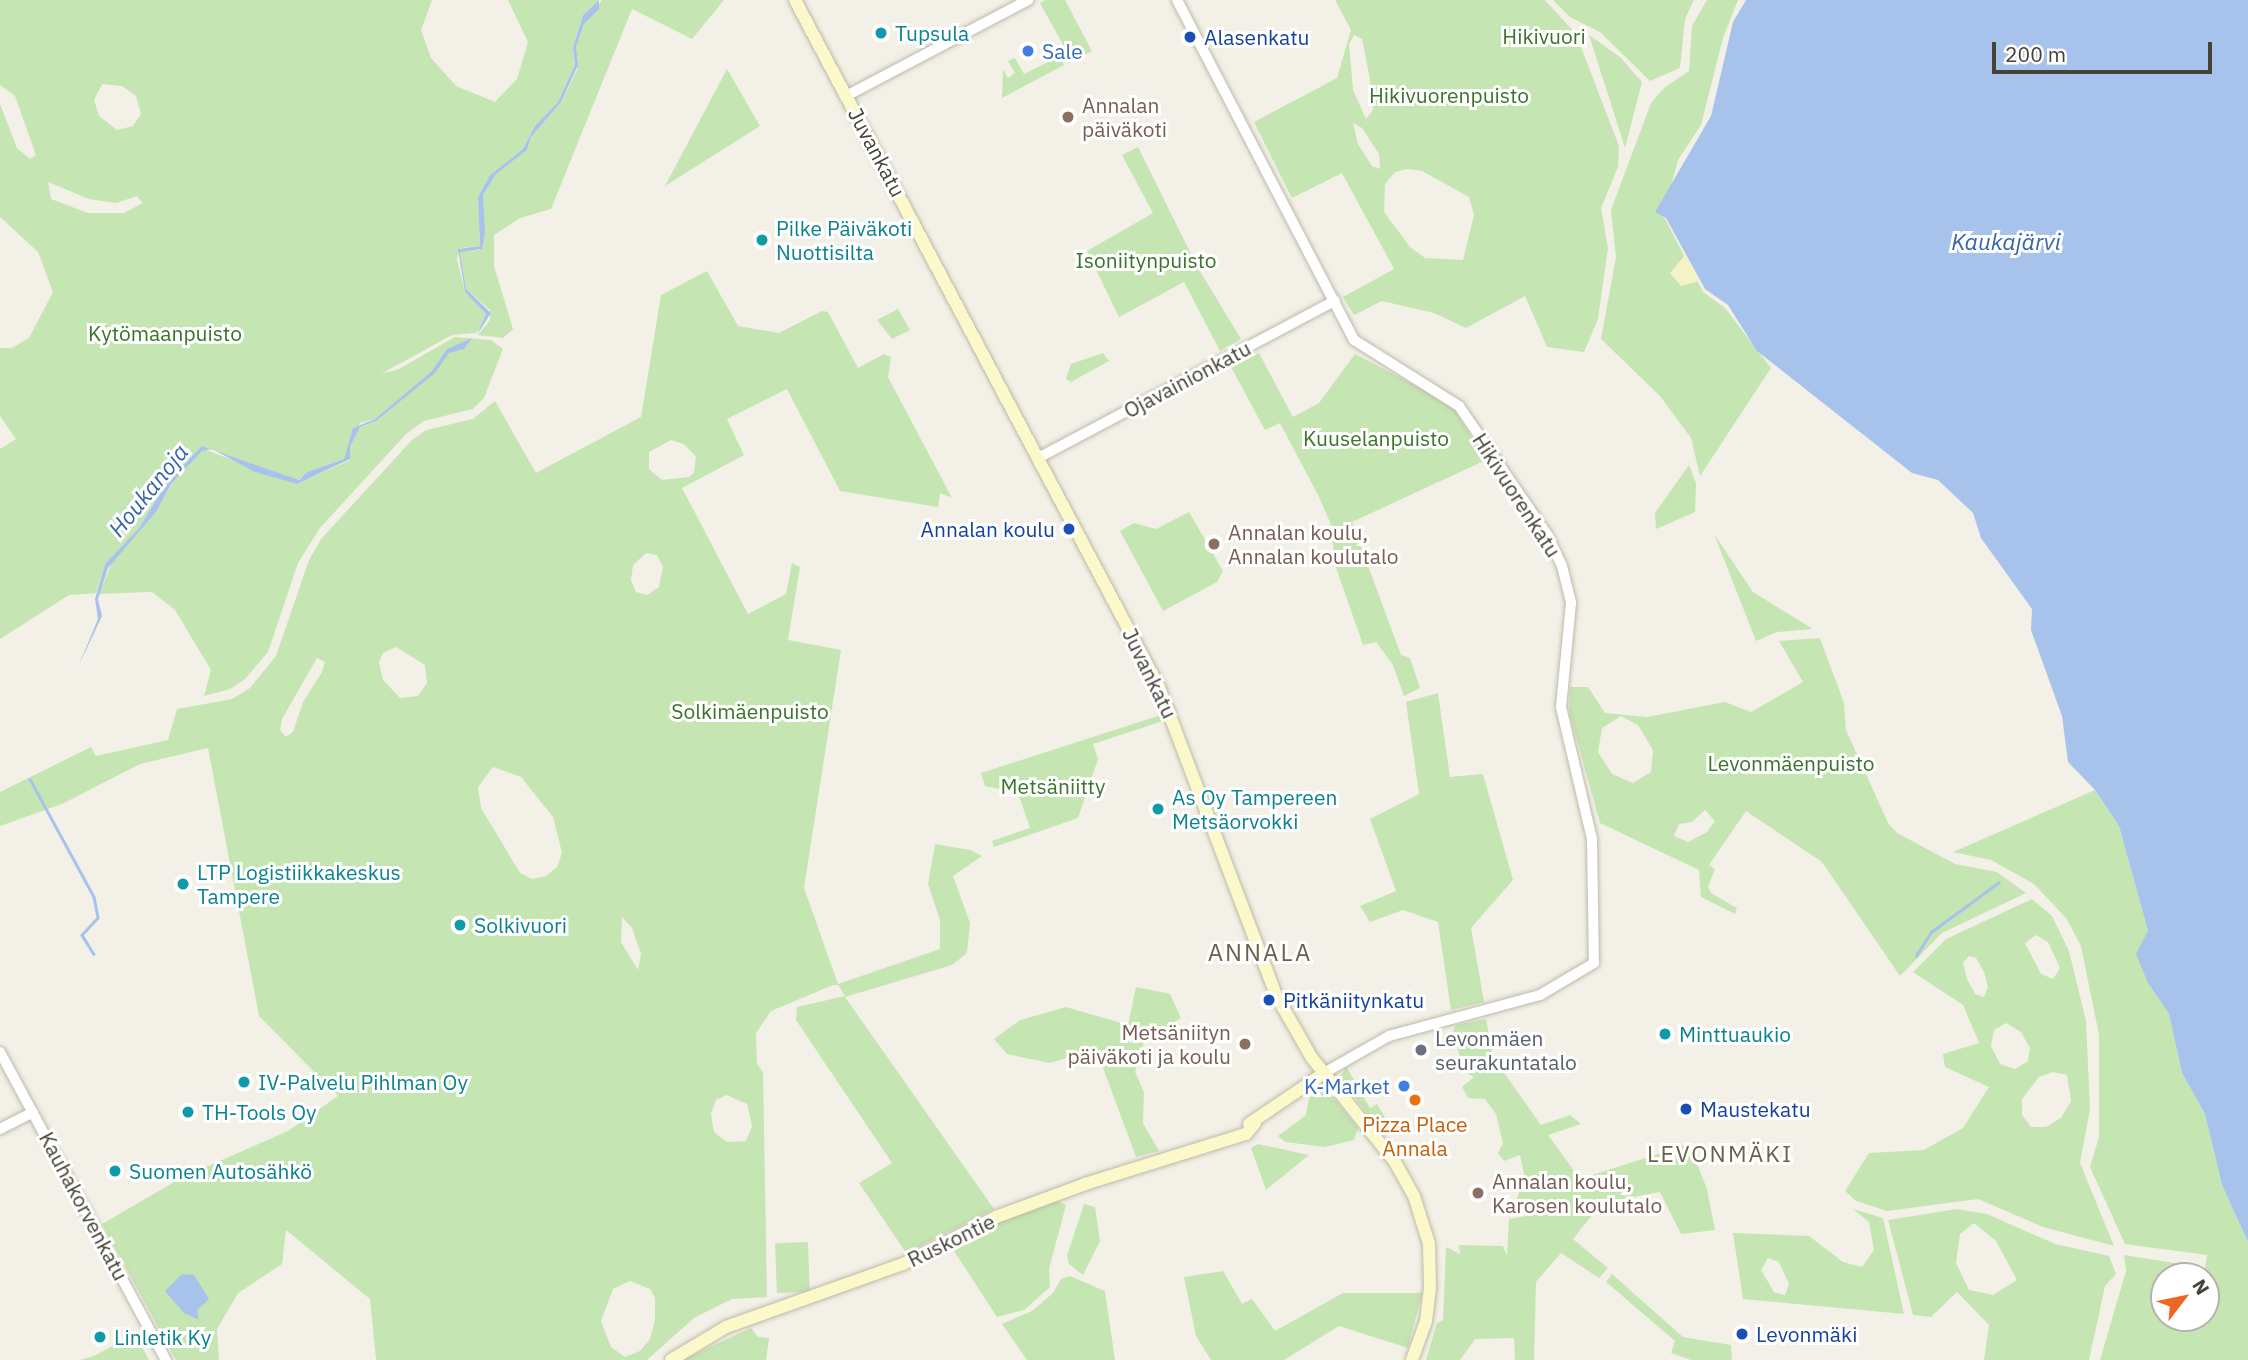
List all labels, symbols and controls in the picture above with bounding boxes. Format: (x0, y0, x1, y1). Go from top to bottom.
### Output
place label: Tupsula (895, 20, 969, 46)
park label: Hikivuori (1502, 23, 1586, 49)
place label: Alasenkatu (1204, 24, 1310, 50)
marker: Tupsula (873, 25, 889, 41)
scale bar (1996, 28, 2216, 72)
marker: Alasenkatu (1182, 29, 1198, 45)
place label: Sale (1042, 38, 1083, 64)
text: 200 m (2005, 40, 2066, 68)
marker: Sale (1020, 43, 1036, 59)
park label: Hikivuorenpuisto (1369, 82, 1529, 108)
place label: Annalan päiväkoti (1082, 92, 1167, 142)
street label: Juvankatu (843, 103, 911, 201)
marker: Annalan päiväkoti (1060, 109, 1076, 125)
place label: Pilke Päiväkoti Nuottisilta (776, 215, 912, 265)
water label: Kaukajärvi (1951, 227, 2061, 255)
marker: Pilke Päiväkoti Nuottisilta (754, 232, 770, 248)
park label: Isoniitynpuisto (1075, 247, 1217, 273)
park label: Kytömaanpuisto (88, 320, 242, 346)
street label: Ojavainionkatu (1119, 335, 1255, 423)
park label: Kuuselanpuisto (1303, 425, 1449, 451)
street label: Hikivuorenkatu (1467, 428, 1567, 562)
water label: Houkanoja (102, 438, 194, 542)
place label: Annalan koulu (921, 516, 1055, 542)
place label: Annalan koulu, Annalan koulutalo (1228, 519, 1398, 569)
marker: Annalan koulu (1061, 521, 1077, 537)
marker: Annalan koulu, Annalan koulutalo (1206, 536, 1222, 552)
street label: Juvankatu (1117, 624, 1183, 722)
park label: Solkimäenpuisto (671, 698, 829, 724)
park label: Levonmäenpuisto (1707, 750, 1875, 776)
park label: Metsäniitty (1001, 773, 1105, 799)
place label: As Oy Tampereen Metsäorvokki (1172, 784, 1337, 834)
marker: As Oy Tampereen Metsäorvokki (1150, 801, 1166, 817)
place label: LTP Logistiikkakeskus Tampere (197, 859, 401, 909)
marker: LTP Logistiikkakeskus Tampere (175, 876, 191, 892)
place label: Solkivuori (474, 912, 567, 938)
marker: Solkivuori (452, 917, 468, 933)
district label: ANNALA (1208, 939, 1312, 967)
place label: Pitkäniitynkatu (1283, 987, 1424, 1013)
marker: Pitkäniitynkatu (1261, 992, 1277, 1008)
place label: Metsäniityn päiväkoti ja koulu (1067, 1019, 1231, 1069)
place label: Minttuaukio (1679, 1021, 1791, 1047)
place label: Levonmäen seurakuntatalo (1435, 1025, 1577, 1075)
marker: Minttuaukio (1657, 1026, 1673, 1042)
marker: Metsäniityn päiväkoti ja koulu (1237, 1036, 1253, 1052)
marker: Levonmäen seurakuntatalo (1413, 1042, 1429, 1058)
place label: IV-Palvelu Pihlman Oy (258, 1069, 468, 1095)
place label: K-Market (1304, 1073, 1390, 1099)
marker: IV-Palvelu Pihlman Oy (236, 1074, 252, 1090)
marker: K-Market (1396, 1078, 1412, 1094)
marker: Pizza Place Annala (1407, 1092, 1423, 1108)
place label: Maustekatu (1700, 1096, 1811, 1122)
place label: TH-Tools Oy (202, 1099, 317, 1125)
marker: Maustekatu (1678, 1101, 1694, 1117)
marker: TH-Tools Oy (180, 1104, 196, 1120)
place label: Pizza Place Annala (1362, 1111, 1468, 1161)
street label: Kauhakorvenkatu (34, 1127, 134, 1285)
district label: LEVONMÄKI (1648, 1139, 1792, 1167)
place label: Suomen Autosähkö (129, 1158, 312, 1184)
marker: Suomen Autosähkö (107, 1163, 123, 1179)
place label: Annalan koulu, Karosen koulutalo (1492, 1168, 1662, 1218)
marker: Annalan koulu, Karosen koulutalo (1470, 1185, 1486, 1201)
street label: Ruskontie (903, 1208, 999, 1272)
north arrow (2150, 1262, 2220, 1332)
text: N (2187, 1275, 2215, 1299)
place label: Levonmäki (1756, 1321, 1857, 1347)
place label: Linletik Ky (114, 1324, 211, 1350)
marker: Levonmäki (1734, 1326, 1750, 1342)
marker: Linletik Ky (92, 1329, 108, 1345)

